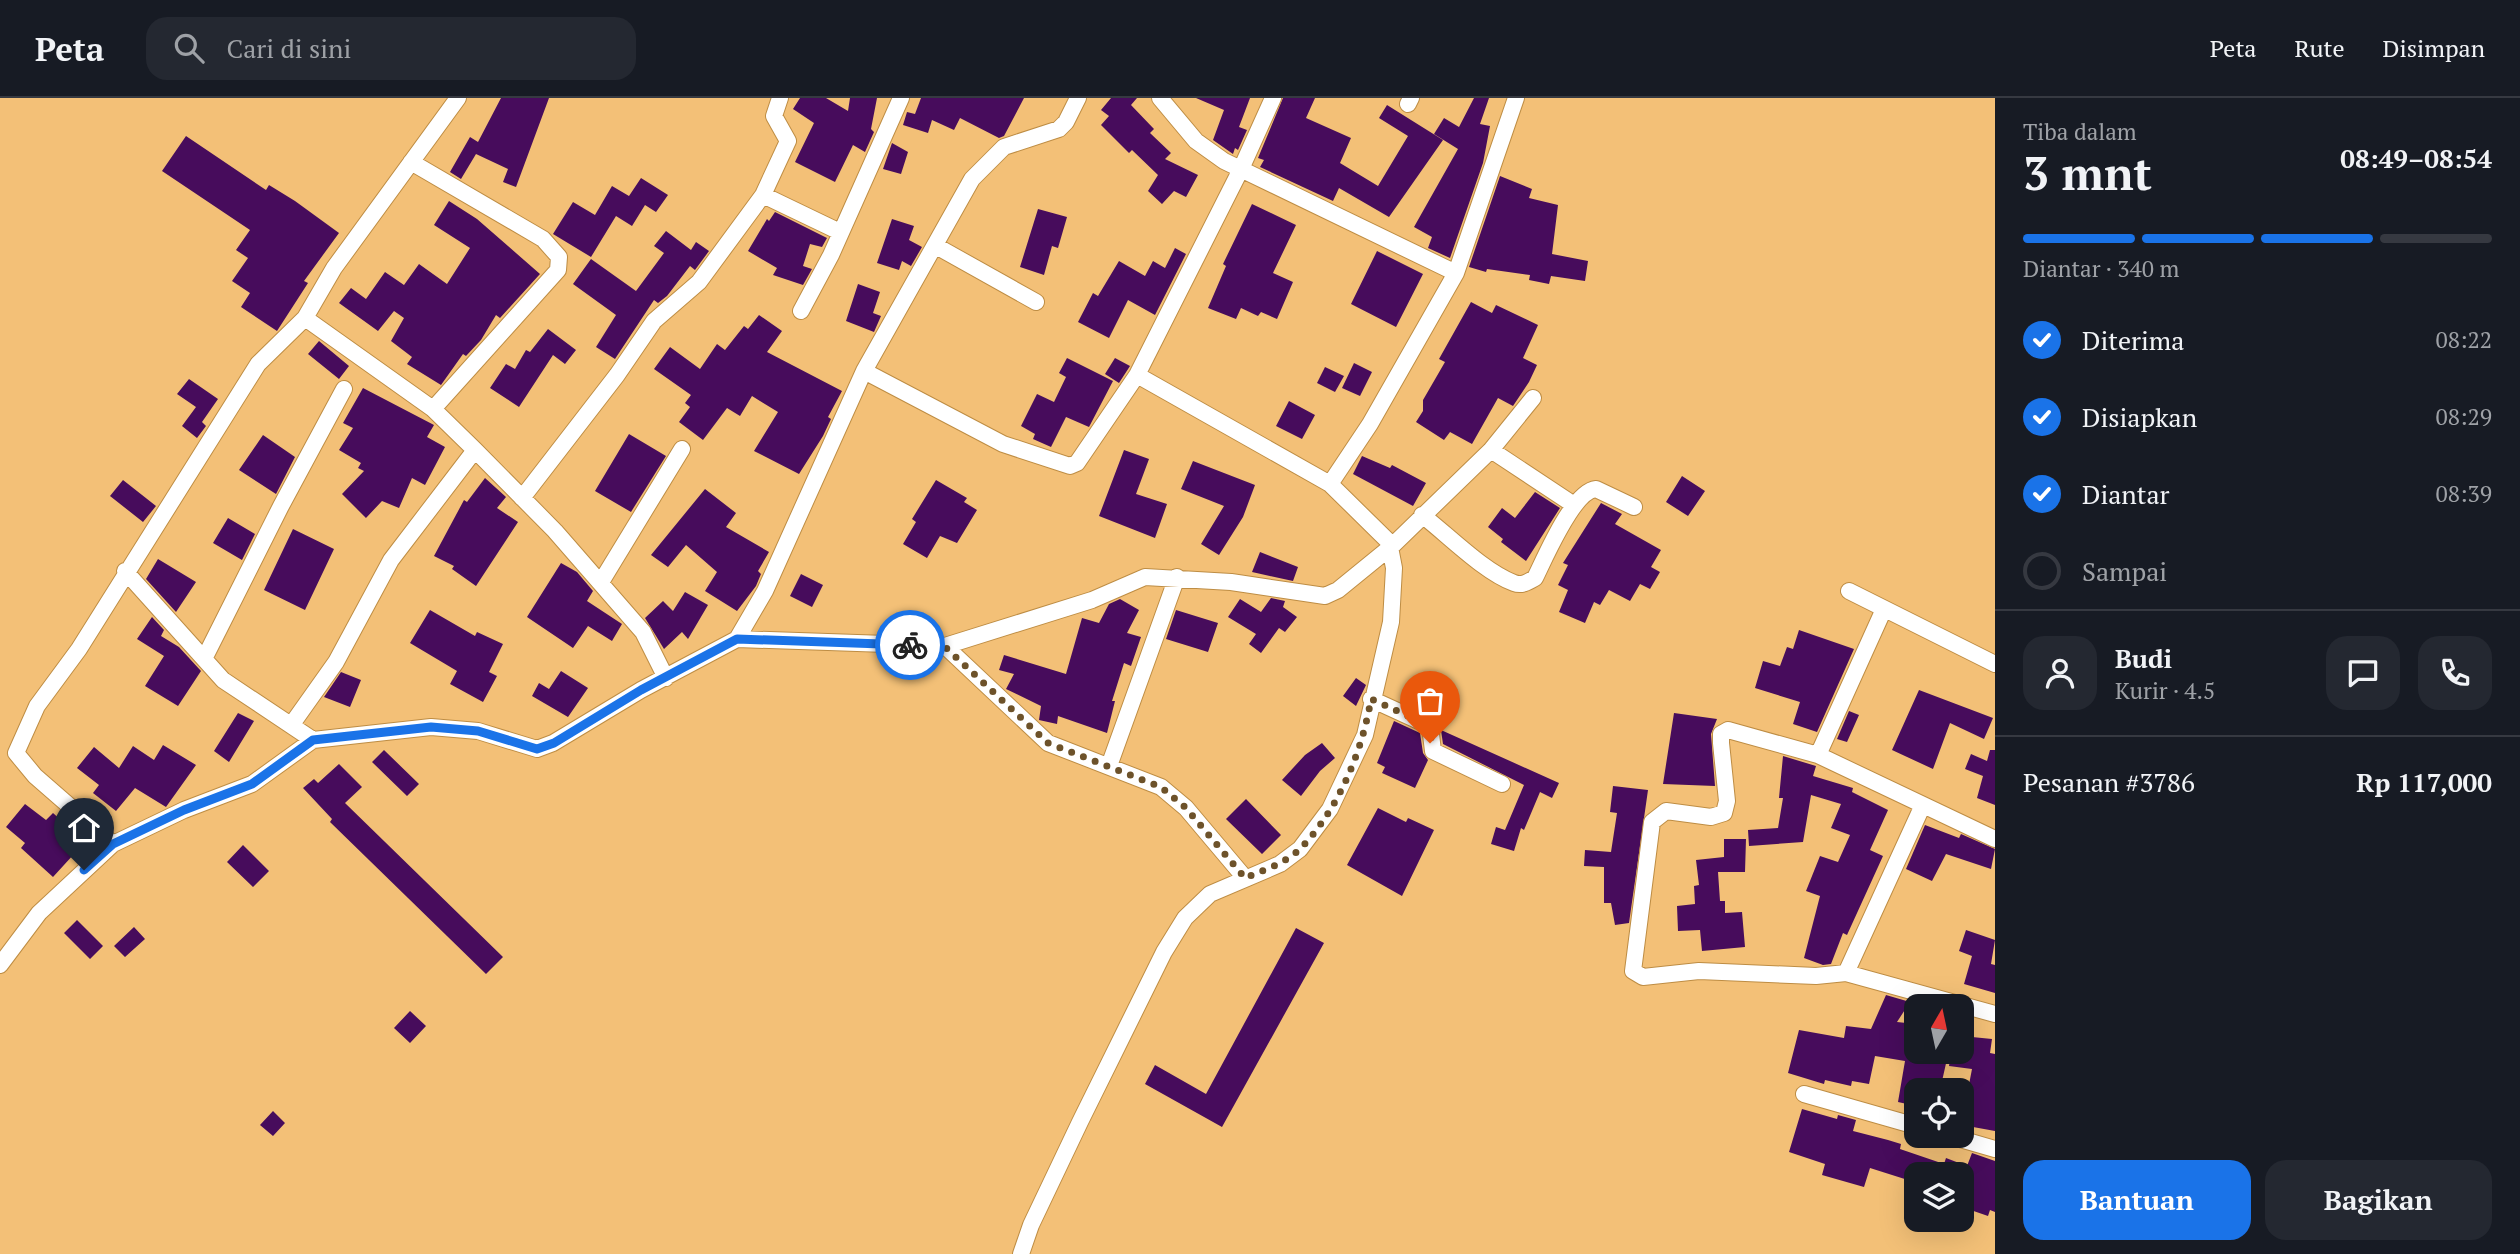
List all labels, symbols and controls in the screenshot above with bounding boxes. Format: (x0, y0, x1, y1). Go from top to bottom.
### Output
search box (146, 17, 636, 80)
text: Peta (35, 27, 104, 70)
icon: search (170, 29, 208, 67)
text: Cari di sini (226, 31, 351, 65)
text: Peta (2210, 32, 2256, 64)
text: Rute (2294, 32, 2344, 64)
text: Disimpan (2382, 32, 2485, 64)
text: Tiba dalam (2023, 116, 2137, 147)
text: 08:49–08:54 (2340, 141, 2492, 175)
text: 3 mnt (2023, 142, 2152, 203)
text: Diantar · 340 m (2023, 253, 2179, 284)
icon: check (2023, 321, 2061, 359)
text: Diterima (2082, 323, 2184, 357)
text: 08:22 (2435, 324, 2492, 355)
icon: check (2023, 398, 2061, 436)
text: Disiapkan (2082, 400, 2197, 434)
text: 08:29 (2435, 401, 2492, 432)
icon: check (2023, 475, 2061, 513)
text: Diantar (2082, 477, 2170, 511)
text: 08:39 (2435, 478, 2492, 509)
text: Sampai (2082, 554, 2167, 588)
courier (875, 610, 945, 680)
icon: bike (891, 626, 929, 664)
button: person (2023, 636, 2097, 710)
button: chat (2326, 636, 2400, 710)
button: phone (2418, 636, 2492, 710)
text: Budi (2115, 641, 2172, 675)
pin (1400, 671, 1460, 743)
text: Kurir · 4.5 (2115, 675, 2215, 706)
icon: bag (1411, 682, 1449, 720)
text: Pesanan #3786 (2023, 765, 2195, 799)
text: Rp 117,000 (2356, 765, 2492, 799)
pin (54, 798, 114, 870)
icon: home (65, 809, 103, 847)
north arrow (1904, 994, 1974, 1064)
map controls (1904, 994, 1974, 1232)
button: locate (1904, 1078, 1974, 1148)
button: Bantuan (2023, 1160, 2251, 1240)
button: Bagikan (2265, 1160, 2492, 1240)
button: layers (1904, 1162, 1974, 1232)

